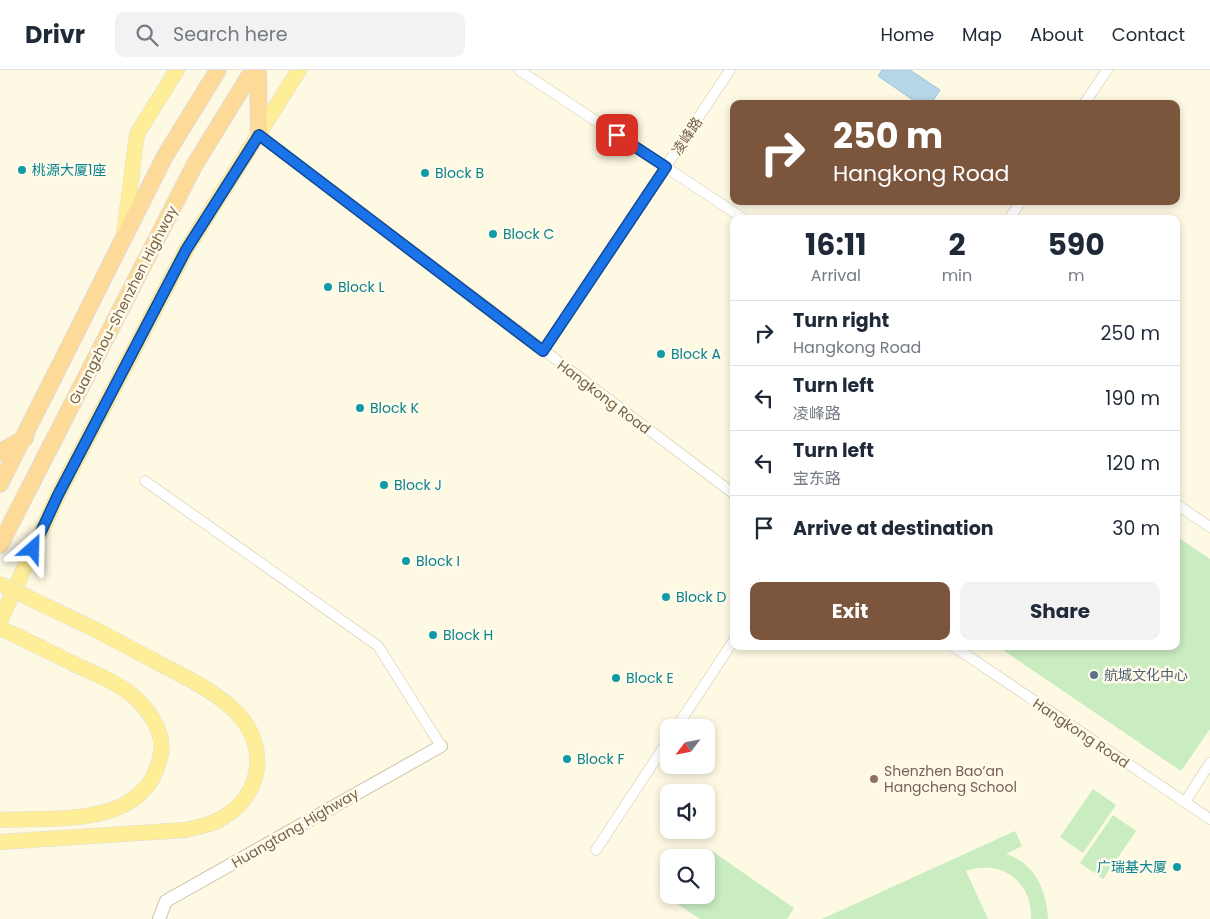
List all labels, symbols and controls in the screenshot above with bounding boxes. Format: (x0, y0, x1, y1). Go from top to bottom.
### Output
search box (115, 12, 465, 57)
text: Drivr (25, 18, 85, 51)
icon: search (133, 21, 161, 49)
text: Search here (173, 21, 288, 48)
text: Home (880, 22, 934, 47)
text: Map (962, 22, 1002, 47)
text: About (1030, 22, 1084, 47)
text: Contact (1112, 22, 1185, 47)
text: 250 m (833, 111, 943, 160)
street label: 凌峰路 (667, 113, 707, 159)
pin (596, 114, 638, 156)
icon: right (750, 120, 815, 185)
icon: arrive (603, 121, 631, 149)
text: Hangkong Road (833, 158, 1010, 189)
place label: 桃源大厦1座 (32, 160, 106, 180)
place label: Block B (435, 163, 484, 183)
marker: 桃源大厦1座 (16, 164, 28, 176)
marker: Block B (419, 167, 431, 179)
street label: Guangzhou-Shenzhen Highway (64, 202, 182, 408)
text: 16:11 (805, 223, 867, 266)
text: 2 (948, 223, 966, 266)
text: 590 (1047, 223, 1105, 266)
place label: Block C (503, 224, 554, 244)
marker: Block C (487, 228, 499, 240)
text: Arrival (811, 264, 861, 287)
text: min (942, 264, 972, 287)
text: m (1068, 264, 1084, 287)
place label: Block L (338, 277, 384, 297)
marker: Block L (322, 281, 334, 293)
text: Turn right (793, 307, 889, 334)
icon: right (750, 319, 778, 347)
text: 250 m (1101, 320, 1160, 347)
text: Hangkong Road (793, 336, 921, 359)
place label: Block A (671, 344, 721, 364)
marker: Block A (655, 348, 667, 360)
street label: Hangkong Road (553, 355, 655, 439)
text: Turn left (793, 372, 874, 399)
icon: left (750, 384, 778, 412)
text: 190 m (1105, 385, 1160, 412)
place label: Block K (370, 398, 419, 418)
marker: Block K (354, 402, 366, 414)
text: 凌峰路 (793, 402, 841, 425)
text: Turn left (793, 437, 874, 464)
icon: left (750, 449, 778, 477)
text: 120 m (1106, 450, 1160, 477)
text: 宝东路 (793, 467, 841, 490)
place label: Block J (394, 475, 442, 495)
marker: Block J (378, 479, 390, 491)
icon: arrive (750, 514, 778, 542)
text: Arrive at destination (793, 515, 994, 542)
text: 30 m (1112, 515, 1160, 542)
position arrow (6, 522, 58, 574)
place label: Block I (416, 551, 460, 571)
marker: Block I (400, 555, 412, 567)
button: Exit (750, 582, 950, 640)
button: Share (960, 582, 1160, 640)
place label: Block D (676, 587, 726, 607)
marker: Block D (660, 591, 672, 603)
place label: Block H (443, 625, 493, 645)
marker: Block H (427, 629, 439, 641)
place label: 航城文化中心 (1104, 665, 1188, 685)
place label: Block E (626, 668, 674, 688)
marker: 航城文化中心 (1088, 669, 1100, 681)
marker: Block E (610, 672, 622, 684)
street label: Hangkong Road (1029, 693, 1133, 773)
north arrow (660, 719, 715, 774)
map controls (660, 719, 715, 904)
place label: Block F (577, 749, 625, 769)
marker: Block F (561, 753, 573, 765)
place label: Shenzhen Bao’an Hangcheng School (884, 761, 1017, 797)
marker: Shenzhen Bao’an Hangcheng School (868, 773, 880, 785)
street label: Huangtang Highway (228, 783, 362, 873)
button: sound (660, 784, 715, 839)
button: search (660, 849, 715, 904)
place label: 广瑞基大厦 (1097, 857, 1167, 877)
marker: 广瑞基大厦 (1171, 861, 1183, 873)

